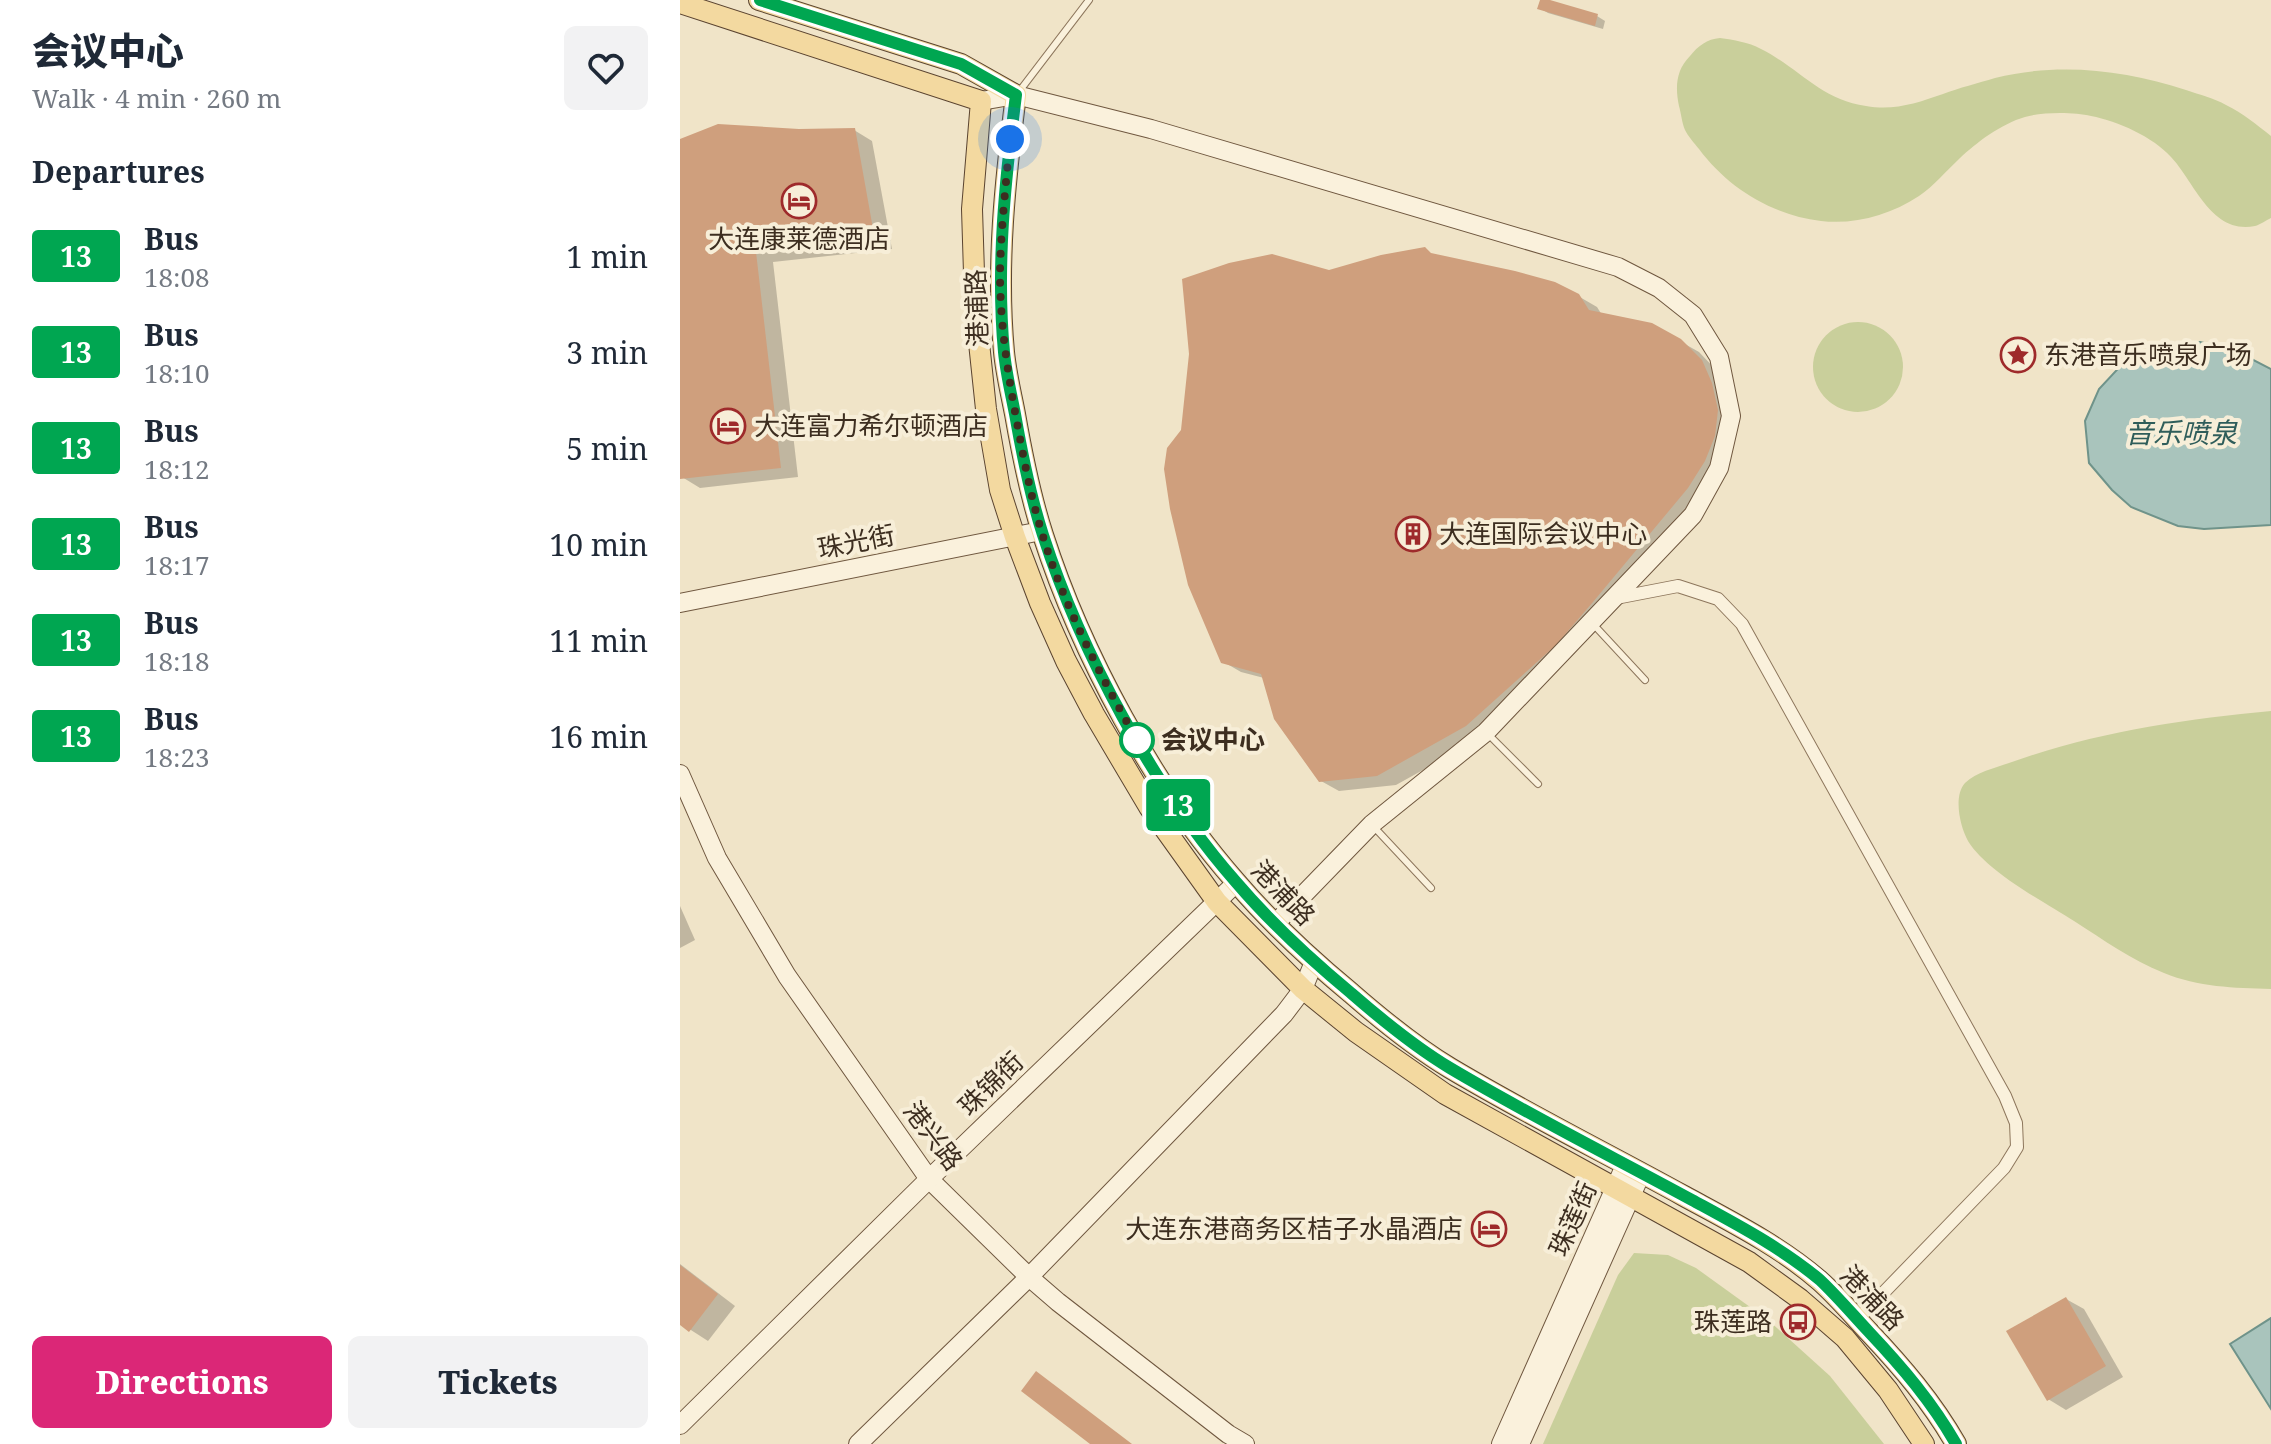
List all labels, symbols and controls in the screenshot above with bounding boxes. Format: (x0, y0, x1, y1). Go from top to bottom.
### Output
text: 会议中心 (32, 24, 184, 76)
button: heart (564, 26, 648, 110)
text: Walk · 4 min · 260 m (32, 80, 281, 116)
your location (990, 119, 1030, 159)
text: Departures (32, 151, 205, 192)
hotel icon: 大连康莱德酒店 (780, 182, 818, 220)
text: Bus (144, 218, 199, 259)
place label: 大连康莱德酒店 (708, 220, 890, 256)
text: 1 min (566, 236, 648, 277)
text: 13 (60, 237, 92, 275)
text: 18:08 (144, 259, 210, 295)
street label: 港浦路 (957, 268, 995, 348)
text: Bus (144, 314, 199, 355)
text: 3 min (566, 332, 648, 373)
text: 13 (60, 333, 92, 371)
place icon: 东港音乐喷泉广场 (1999, 336, 2037, 374)
place label: 东港音乐喷泉广场 (2044, 336, 2252, 372)
text: 18:10 (144, 355, 210, 391)
hotel icon: 大连富力希尔顿酒店 (709, 407, 747, 445)
place label: 大连富力希尔顿酒店 (754, 407, 988, 443)
text: Bus (144, 410, 199, 451)
water label: 音乐喷泉 (2125, 413, 2238, 451)
text: 5 min (566, 428, 648, 469)
text: 13 (60, 429, 92, 467)
text: 18:12 (144, 451, 210, 487)
text: Bus (144, 506, 199, 547)
building icon: 大连国际会议中心 (1394, 515, 1432, 553)
place label: 大连国际会议中心 (1439, 515, 1647, 551)
street label: 珠光街 (814, 516, 898, 566)
text: 10 min (549, 524, 648, 565)
text: 13 (60, 525, 92, 563)
text: 18:17 (144, 547, 210, 583)
text: Bus (144, 602, 199, 643)
text: 11 min (549, 620, 648, 661)
text: 13 (60, 621, 92, 659)
text: 18:18 (144, 643, 210, 679)
text: Bus (144, 698, 199, 739)
text: 16 min (549, 716, 648, 757)
text: 13 (60, 717, 92, 755)
place label: 会议中心 (1161, 721, 1265, 757)
marker: 会议中心 (1120, 723, 1154, 757)
text: 18:23 (144, 739, 210, 775)
line badge: 13 (1142, 779, 1214, 831)
text: 13 (1162, 786, 1194, 824)
street label: 港浦路 (1244, 852, 1324, 933)
street label: 珠锦街 (950, 1043, 1031, 1123)
street label: 港兴路 (896, 1093, 972, 1177)
street label: 珠莲街 (1540, 1176, 1604, 1262)
place label: 大连东港商务区桔子水晶酒店 (1125, 1210, 1463, 1246)
hotel icon: 大连东港商务区桔子水晶酒店 (1470, 1210, 1508, 1248)
street label: 港浦路 (1833, 1257, 1913, 1338)
place label: 珠莲路 (1694, 1303, 1772, 1339)
bus stop icon: 珠莲路 (1779, 1303, 1817, 1341)
button: Directions (32, 1336, 332, 1428)
button: Tickets (348, 1336, 648, 1428)

